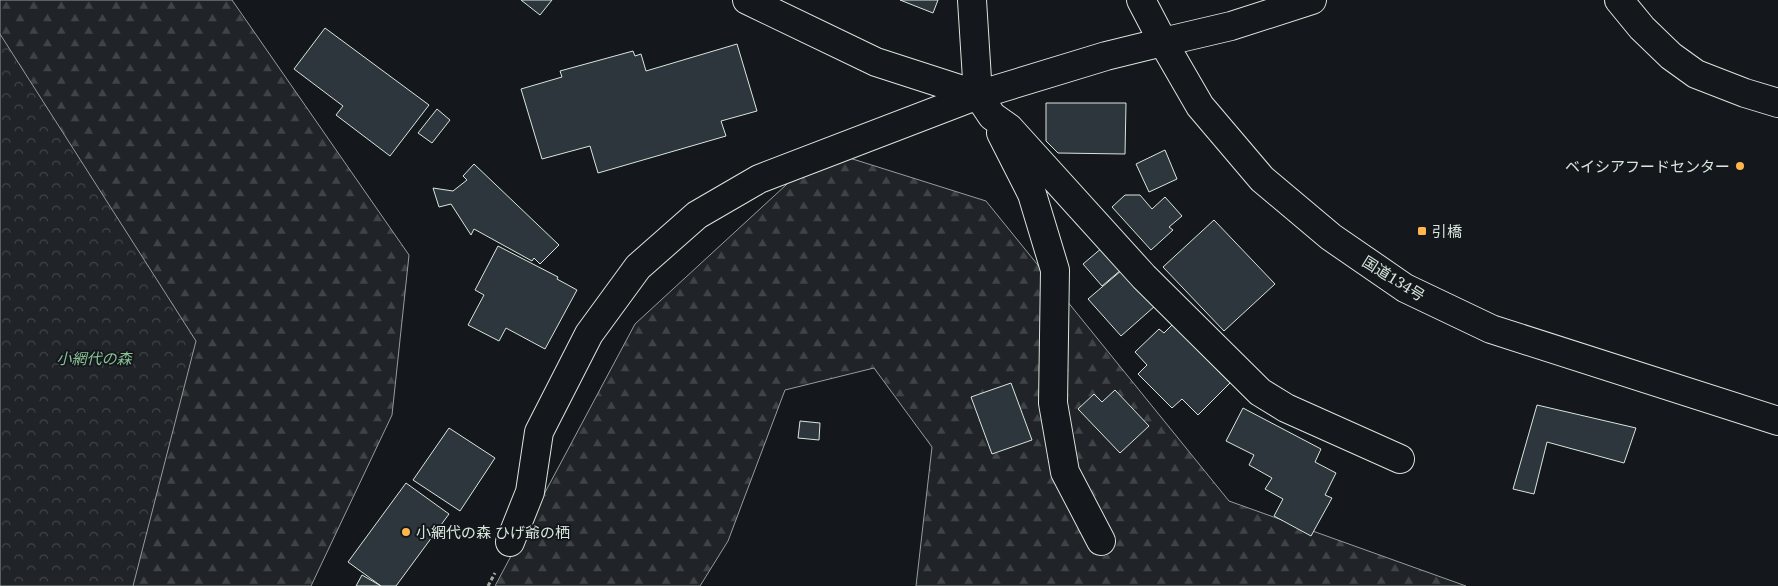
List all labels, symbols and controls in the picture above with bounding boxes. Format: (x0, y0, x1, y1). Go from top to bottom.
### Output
place label: ベイシアフードセンター (1565, 156, 1730, 176)
marker: ベイシアフードセンター (1734, 160, 1746, 172)
place label: 引橋 (1432, 221, 1462, 241)
marker: 引橋 (1416, 225, 1428, 237)
street label: 国道134号 (1359, 251, 1429, 305)
park label: 小網代の森 (56, 348, 133, 368)
place label: 小網代の森 ひげ爺の栖 (416, 522, 570, 542)
marker: 小網代の森 ひげ爺の栖 (400, 526, 412, 538)

